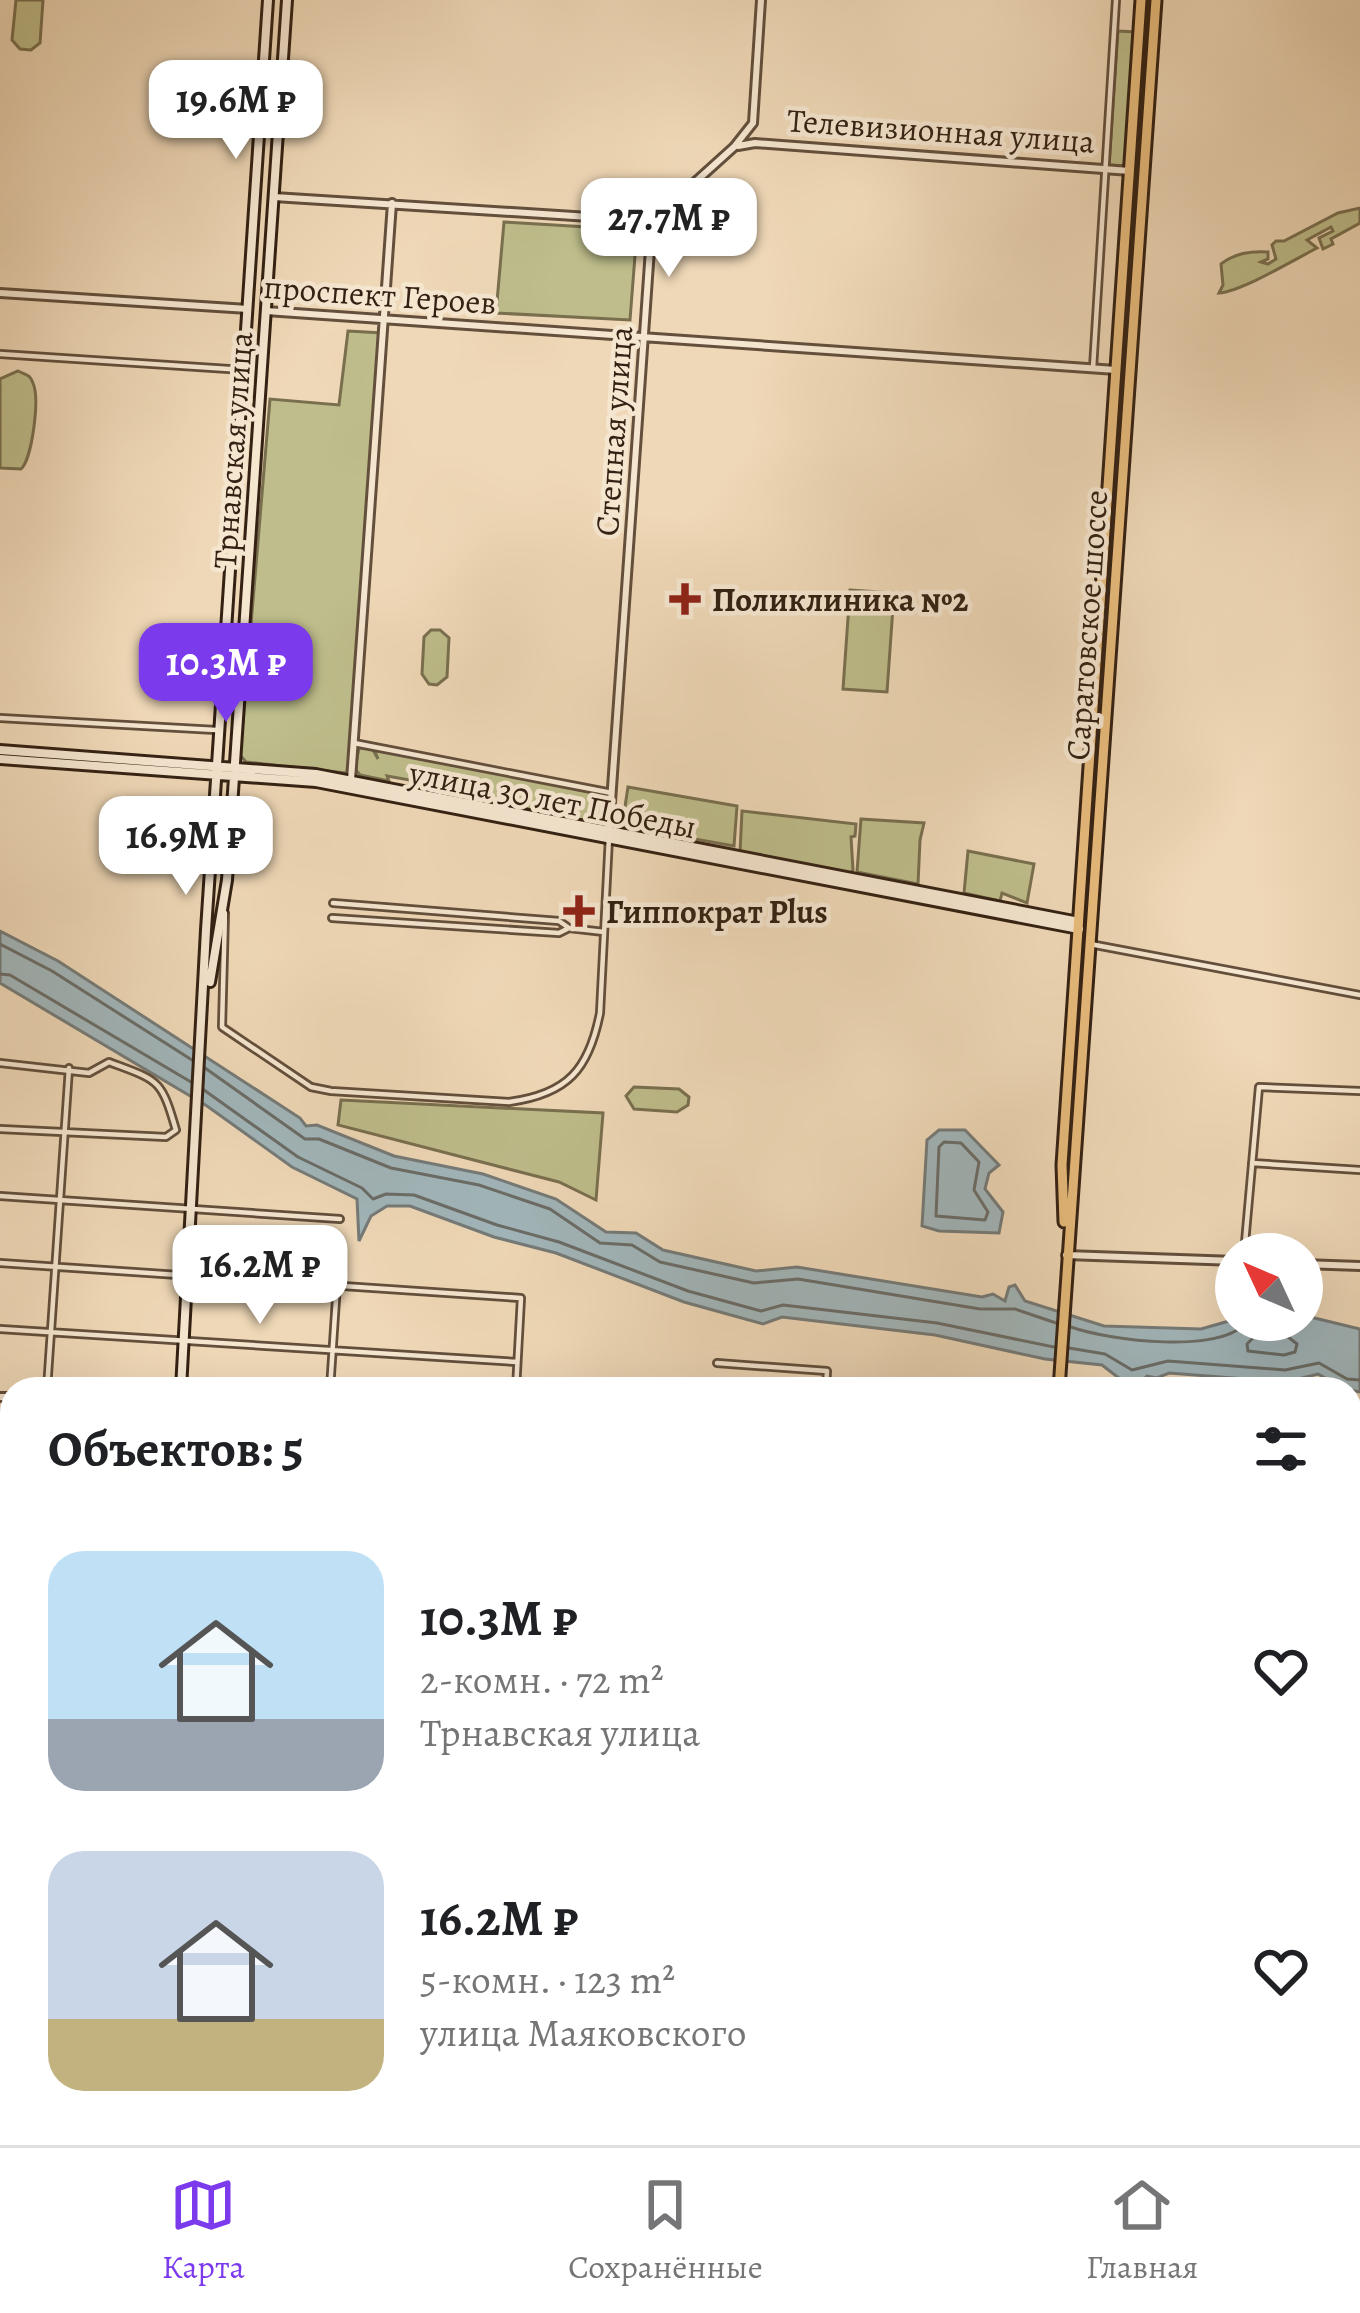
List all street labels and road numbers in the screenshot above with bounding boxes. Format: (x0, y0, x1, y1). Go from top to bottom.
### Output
street label: Телевизионная улица (786, 97, 1097, 164)
street label: проспект Героев (262, 264, 498, 325)
street label: Степная улица (584, 324, 643, 537)
street label: Трнавская улица (202, 329, 263, 570)
street label: Саратовское шоссе (1055, 488, 1118, 762)
street label: улица 30 лет Победы (405, 749, 700, 849)

